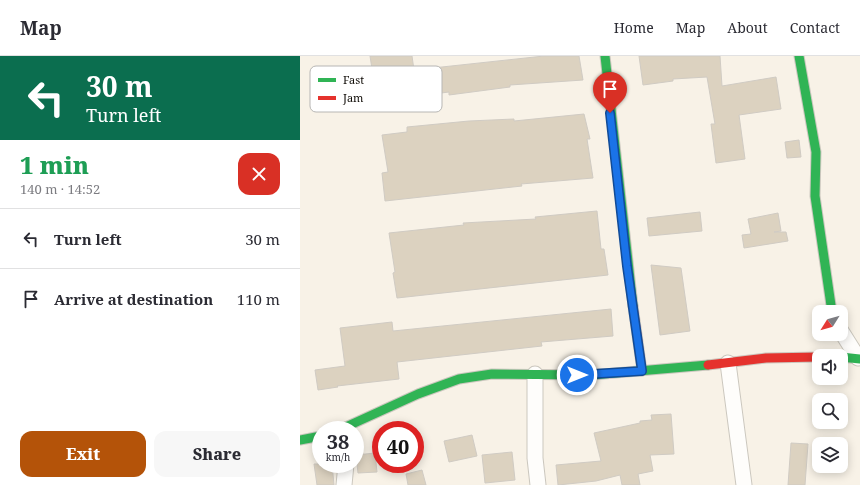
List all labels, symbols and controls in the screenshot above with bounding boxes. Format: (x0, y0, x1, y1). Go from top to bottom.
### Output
text: Map (20, 15, 62, 41)
text: Home (614, 18, 654, 37)
text: Map (676, 18, 705, 37)
text: About (727, 18, 768, 37)
text: Contact (790, 18, 840, 37)
legend (310, 66, 442, 112)
text: 30 m (86, 67, 153, 105)
icon: left (20, 72, 72, 124)
text: Fast (343, 72, 364, 87)
pin (593, 72, 627, 113)
icon: arrive (599, 78, 621, 100)
text: Jam (342, 90, 364, 105)
text: Turn left (86, 103, 161, 127)
text: 1 min (20, 148, 89, 181)
button: close (238, 153, 280, 195)
text: 140 m · 14:52 (20, 180, 100, 198)
icon: left (20, 228, 42, 250)
text: Turn left (54, 229, 122, 249)
text: 30 m (245, 229, 280, 249)
icon: arrive (20, 288, 42, 310)
text: Arrive at destination (54, 289, 213, 309)
text: 110 m (237, 289, 280, 309)
north arrow (812, 305, 848, 341)
map controls (812, 305, 848, 473)
button: sound (812, 349, 848, 385)
position arrow (556, 354, 598, 396)
button: search (812, 393, 848, 429)
speed limit sign: 40 (372, 421, 424, 473)
text: 38 (327, 428, 349, 455)
button: Exit (20, 431, 146, 477)
button: Share (154, 431, 280, 477)
button: layers (812, 437, 848, 473)
text: km/h (326, 450, 350, 464)

